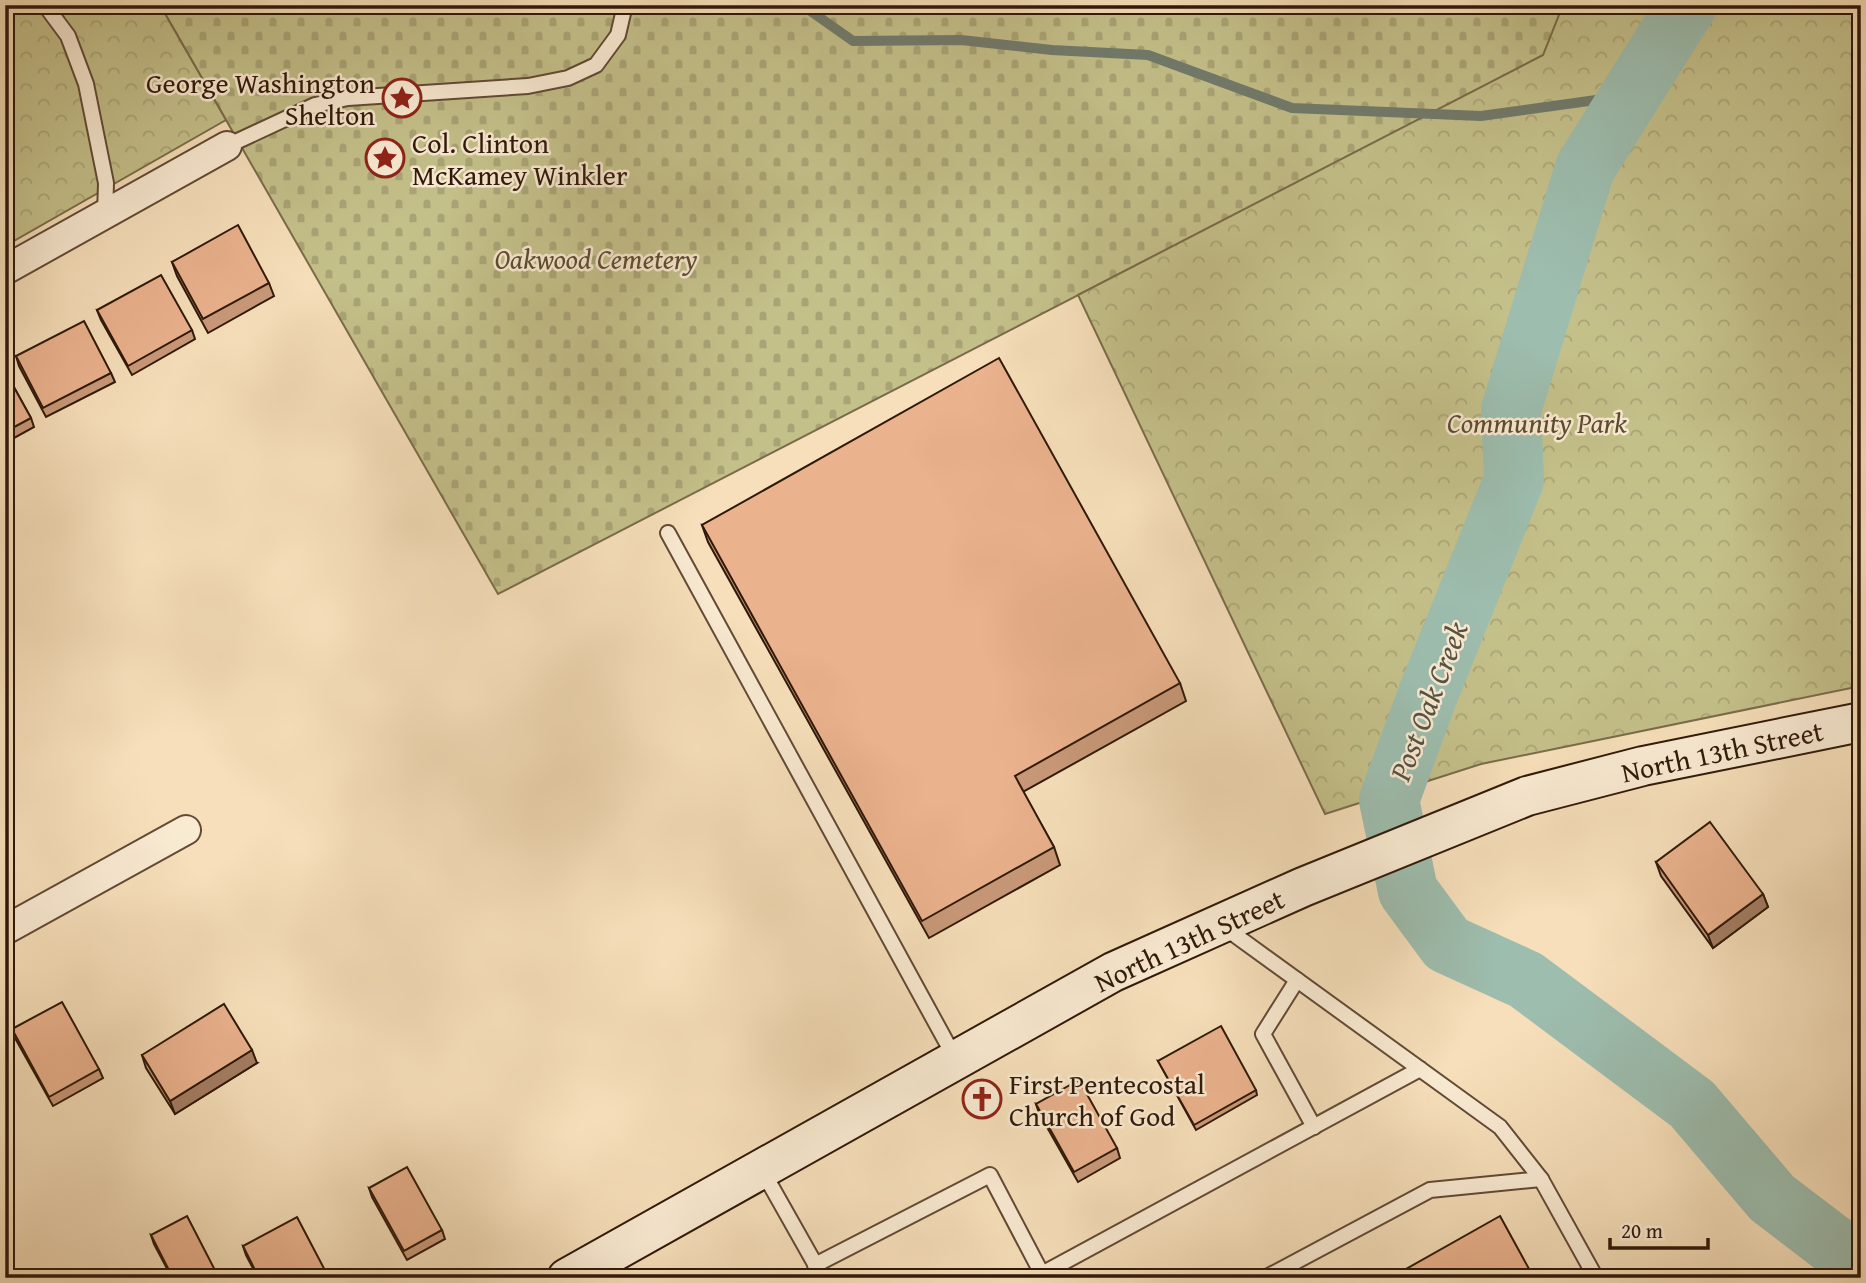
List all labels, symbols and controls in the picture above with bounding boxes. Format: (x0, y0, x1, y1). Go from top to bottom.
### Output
place label: George Washington Shelton (146, 62, 375, 135)
place icon: George Washington Shelton (381, 77, 423, 119)
place label: Col. Clinton McKamey Winkler (412, 122, 628, 195)
place icon: Col. Clinton McKamey Winkler (364, 137, 406, 179)
park label: Oakwood Cemetery (495, 238, 698, 279)
park label: Community Park (1447, 402, 1627, 443)
water label: Post Oak Creek (1377, 615, 1479, 788)
street label: North 13th Street (1617, 710, 1827, 792)
street label: North 13th Street (1087, 878, 1291, 1002)
place label: First Pentecostal Church of God (1009, 1063, 1205, 1136)
church icon: First Pentecostal Church of God (961, 1078, 1003, 1120)
scale bar (1610, 1206, 1708, 1250)
text: 20 m (1621, 1215, 1663, 1246)

